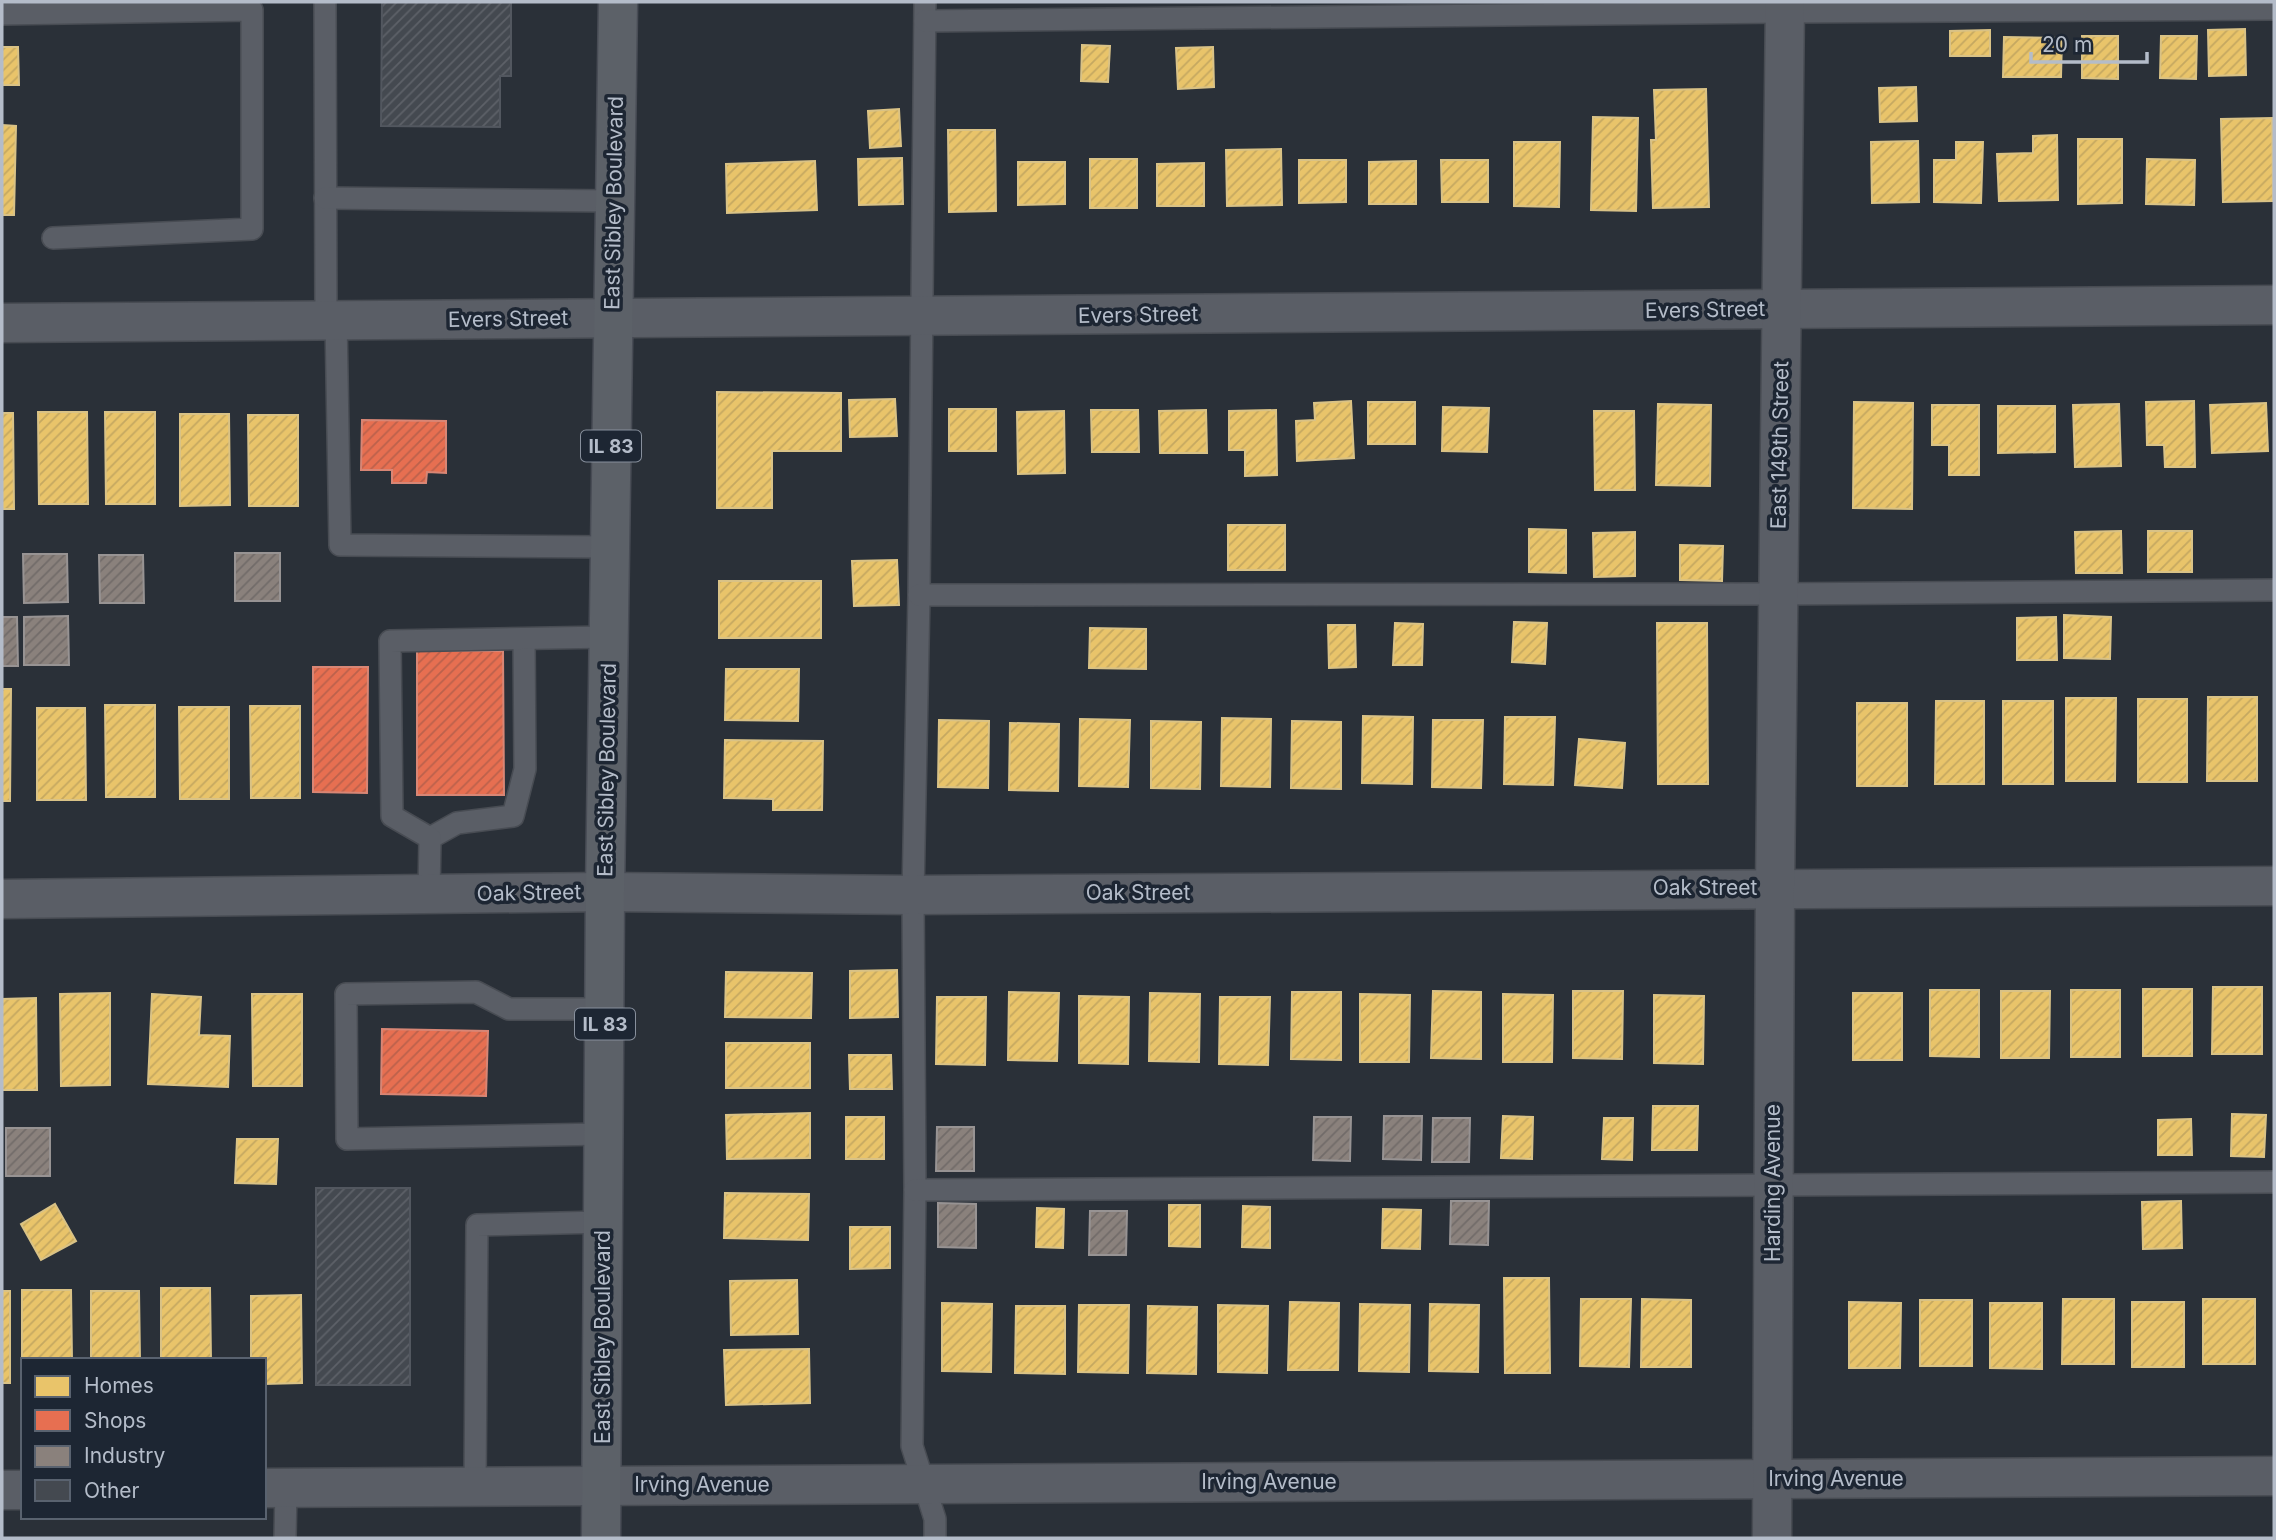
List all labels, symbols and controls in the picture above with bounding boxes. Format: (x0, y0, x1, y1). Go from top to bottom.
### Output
scale bar (2031, 21, 2146, 65)
text: 20 m (2042, 32, 2092, 57)
street label: East Sibley Boulevard (599, 96, 628, 310)
street label: Evers Street (1645, 296, 1766, 323)
street label: Evers Street (1078, 301, 1199, 328)
street label: Evers Street (448, 305, 569, 332)
street label: East 149th Street (1766, 361, 1793, 529)
road number: IL 83 (581, 430, 641, 462)
street label: East Sibley Boulevard (592, 663, 621, 877)
street label: Oak Street (1653, 875, 1757, 900)
street label: Oak Street (477, 879, 582, 906)
street label: Oak Street (1086, 880, 1190, 905)
road number: IL 83 (575, 1008, 635, 1040)
street label: Harding Avenue (1760, 1104, 1785, 1262)
street label: East Sibley Boulevard (590, 1230, 615, 1444)
legend (21, 1358, 266, 1519)
text: Homes (84, 1373, 154, 1398)
text: Shops (84, 1408, 146, 1433)
text: Industry (84, 1443, 166, 1468)
street label: Irving Avenue (1768, 1466, 1904, 1491)
street label: Irving Avenue (1201, 1469, 1337, 1494)
street label: Irving Avenue (634, 1472, 770, 1497)
text: Other (84, 1478, 140, 1503)

